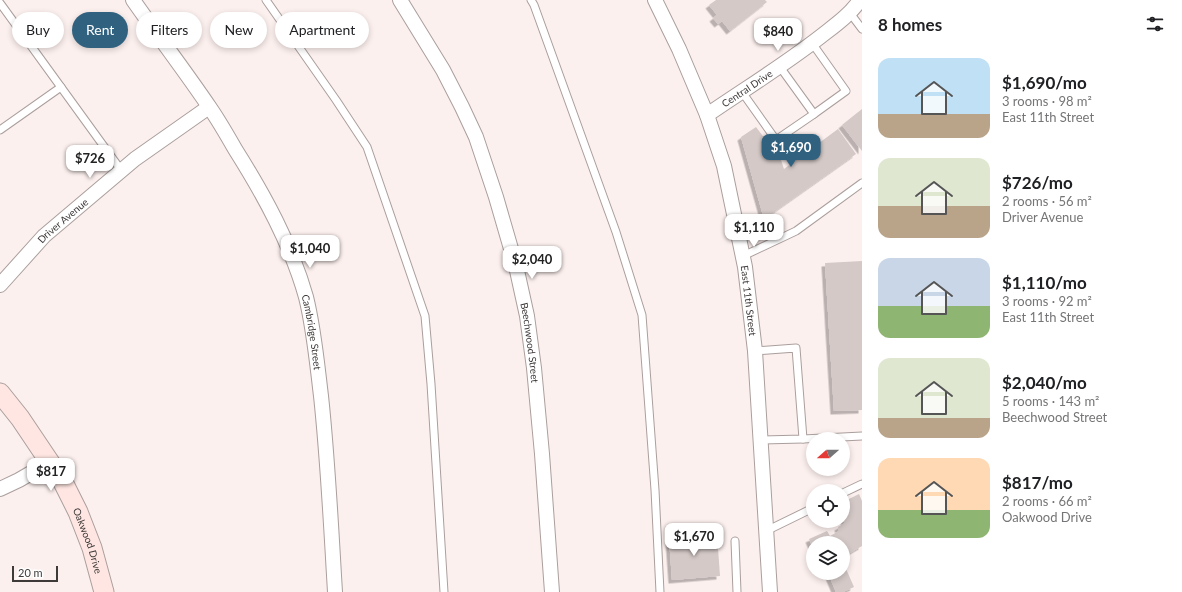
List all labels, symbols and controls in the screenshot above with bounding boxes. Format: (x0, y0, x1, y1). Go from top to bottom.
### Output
chip: Buy (12, 12, 64, 48)
chip: Rent (72, 12, 128, 48)
chip: Filters (136, 12, 202, 48)
chip: New (210, 12, 267, 48)
chip: Apartment (275, 12, 369, 48)
icon: filters (1144, 13, 1166, 35)
text: 8 homes (878, 14, 942, 35)
pin: $840 (754, 18, 802, 52)
text: $840 (763, 23, 793, 39)
street label: Central Drive (719, 67, 775, 109)
text: $1,690/mo (1002, 72, 1087, 93)
icon: home (910, 74, 958, 122)
text: 3 rooms · 98 m² (1002, 93, 1092, 109)
text: East 11th Street (1002, 109, 1094, 125)
pin: $1,690 (758, 134, 824, 168)
text: $1,690 (771, 139, 811, 155)
pin: $726 (66, 145, 114, 179)
text: $726 (75, 150, 105, 166)
text: $726/mo (1002, 172, 1073, 193)
icon: home (910, 174, 958, 222)
text: 2 rooms · 56 m² (1002, 193, 1092, 209)
street label: Driver Avenue (35, 196, 90, 245)
text: Driver Avenue (1002, 209, 1083, 225)
pin: $1,110 (721, 214, 787, 248)
text: $1,110 (734, 219, 774, 235)
pin: $1,040 (277, 235, 343, 269)
text: $1,040 (290, 240, 330, 256)
pin: $2,040 (499, 246, 565, 280)
text: $2,040 (512, 251, 552, 267)
street label: East 11th Street (739, 265, 759, 337)
text: $1,110/mo (1002, 272, 1087, 293)
icon: home (910, 274, 958, 322)
street label: Cambridge Street (300, 293, 324, 371)
text: 3 rooms · 92 m² (1002, 293, 1092, 309)
street label: Beechwood Street (518, 301, 541, 384)
text: East 11th Street (1002, 309, 1094, 325)
text: $2,040/mo (1002, 372, 1087, 393)
icon: home (910, 374, 958, 422)
text: 5 rooms · 143 m² (1002, 393, 1099, 409)
text: Beechwood Street (1002, 409, 1107, 425)
north arrow (806, 432, 850, 476)
map controls (806, 432, 850, 580)
pin: $817 (27, 458, 75, 492)
text: $817 (36, 463, 66, 479)
text: $817/mo (1002, 472, 1073, 493)
icon: home (910, 474, 958, 522)
button: locate (806, 484, 850, 528)
text: 2 rooms · 66 m² (1002, 493, 1092, 509)
street label: Oakwood Drive (71, 506, 105, 575)
text: Oakwood Drive (1002, 509, 1092, 525)
pin: $1,670 (661, 523, 727, 557)
text: $1,670 (674, 528, 714, 544)
button: layers (806, 536, 850, 580)
scale bar (12, 564, 58, 583)
text: 20 m (18, 566, 43, 579)

